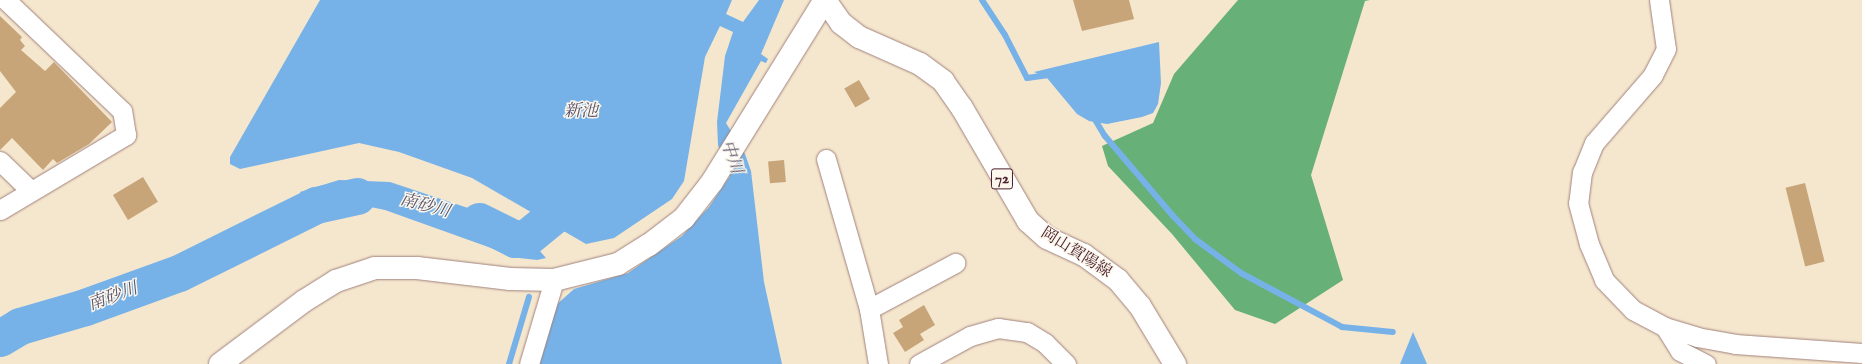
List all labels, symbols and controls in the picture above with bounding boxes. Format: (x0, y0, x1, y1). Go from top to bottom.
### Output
water label: 新池 (564, 102, 598, 122)
water label: 中川 (716, 138, 746, 176)
road number: 72 (990, 166, 1014, 192)
water label: 南砂川 (398, 190, 452, 222)
street label: 岡山賀陽線 (1037, 224, 1115, 282)
water label: 南砂川 (86, 279, 140, 315)

